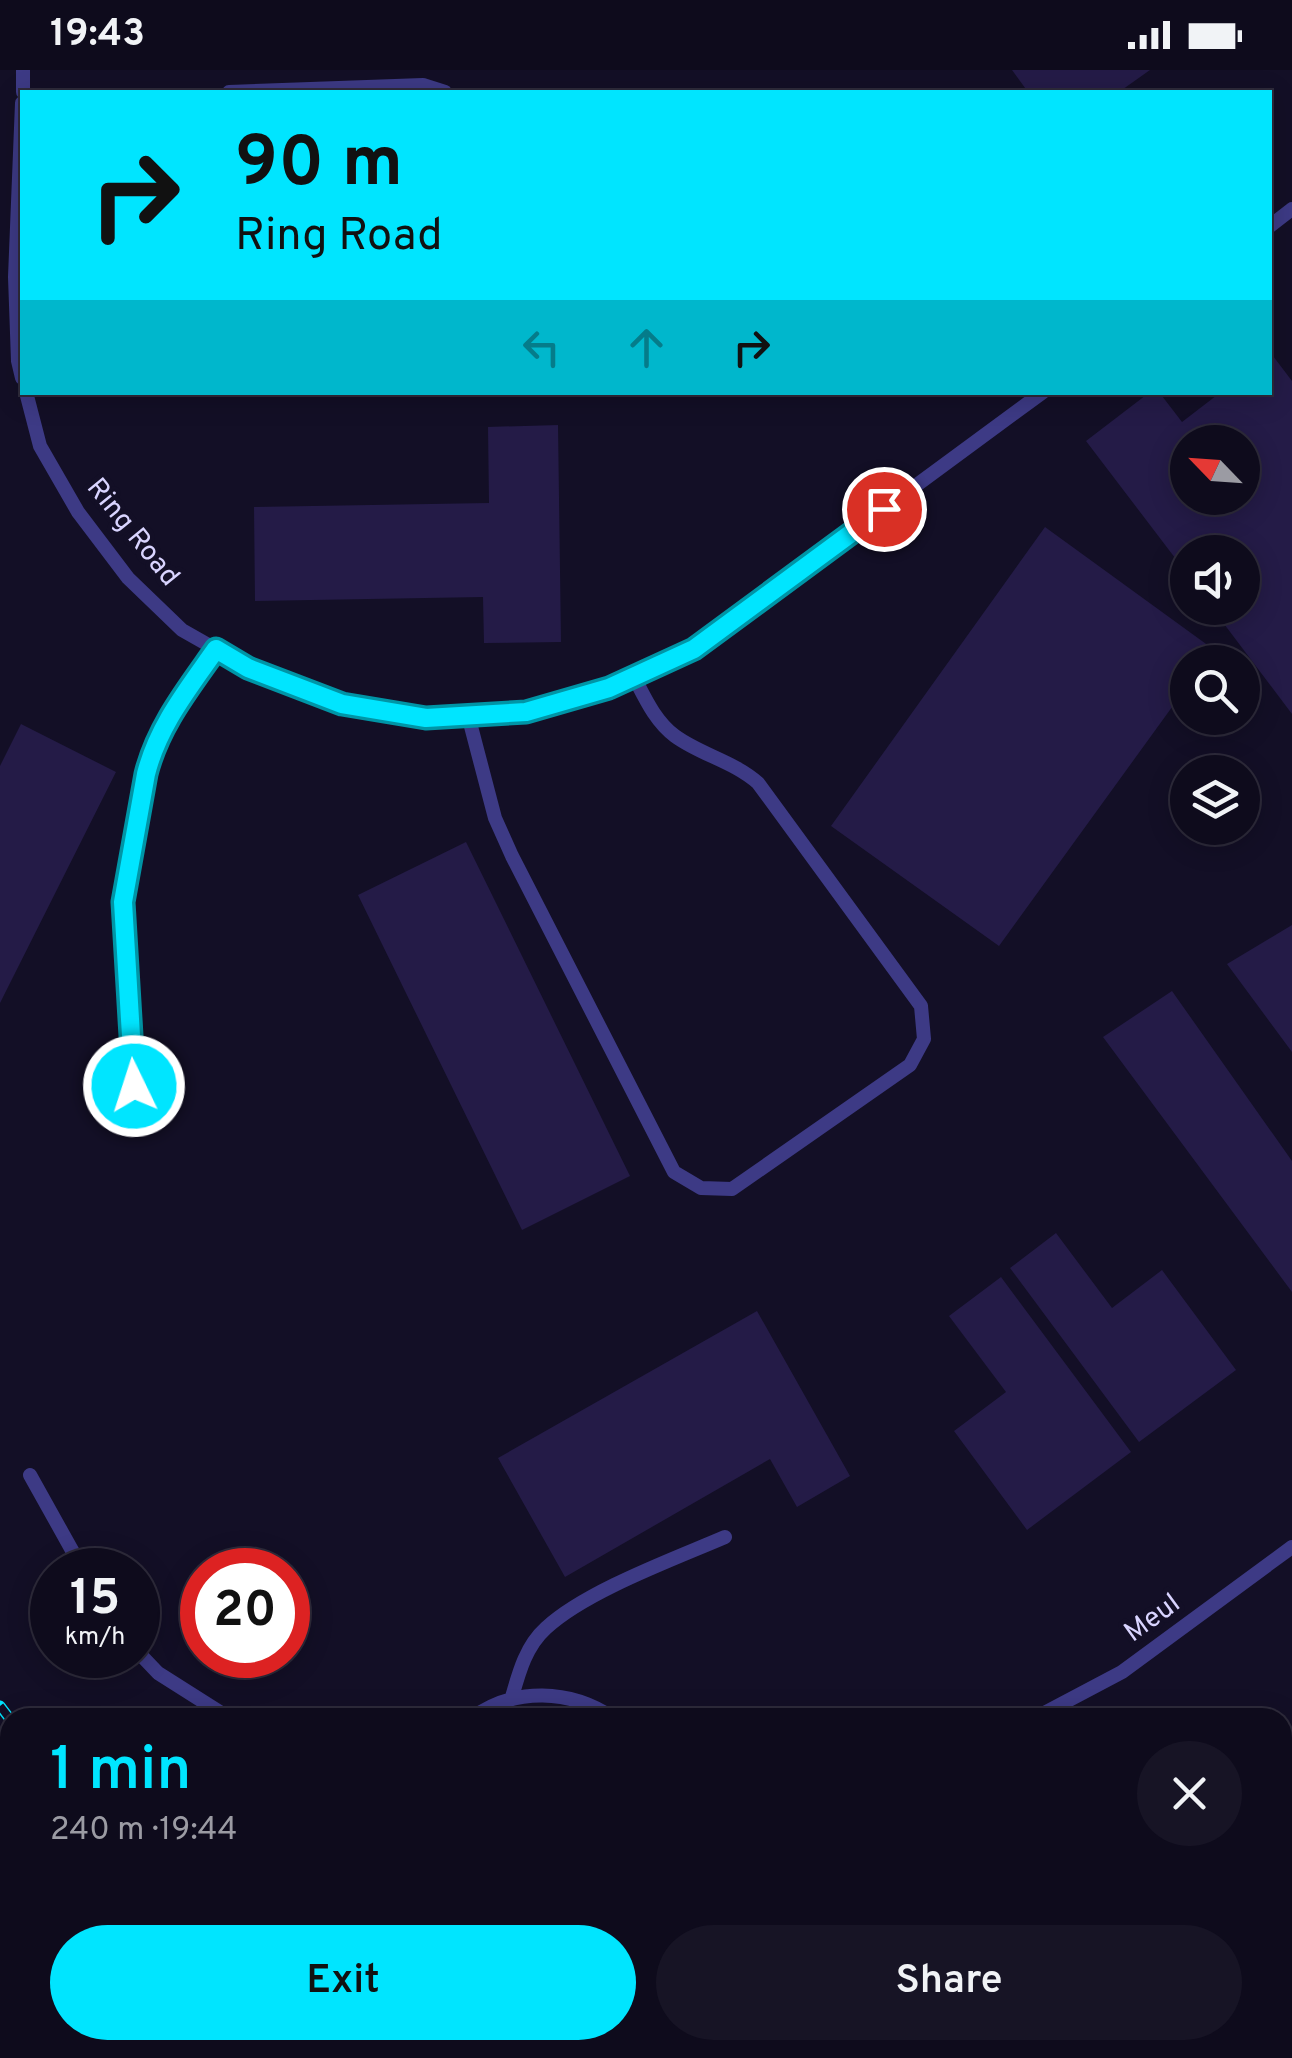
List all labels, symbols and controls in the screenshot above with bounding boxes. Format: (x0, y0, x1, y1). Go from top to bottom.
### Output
text: 19:43 (50, 11, 145, 60)
text: 90 m (235, 122, 403, 211)
icon: right (70, 130, 200, 260)
text: Ring Road (235, 209, 442, 266)
icon: left (514, 320, 569, 375)
icon: ahead (619, 320, 674, 375)
icon: right (724, 320, 779, 375)
north arrow (1170, 425, 1260, 515)
map controls (1170, 425, 1260, 845)
pin (842, 467, 927, 552)
street label: Ring Road (77, 472, 187, 594)
icon: arrive (857, 482, 912, 537)
button: sound (1170, 535, 1260, 625)
button: search (1170, 645, 1260, 735)
button: layers (1170, 755, 1260, 845)
position arrow (82, 1034, 186, 1138)
speed limit sign: 20 (180, 1548, 310, 1678)
text: 15 (70, 1569, 120, 1632)
street label: Meul (1118, 1587, 1188, 1651)
text: km/h (65, 1622, 125, 1654)
text: 1 min (50, 1735, 191, 1811)
button: close (1137, 1741, 1242, 1846)
text: 240 m · 19:44 (50, 1811, 237, 1851)
button: Exit (50, 1925, 636, 2040)
button: Share (656, 1925, 1242, 2040)

